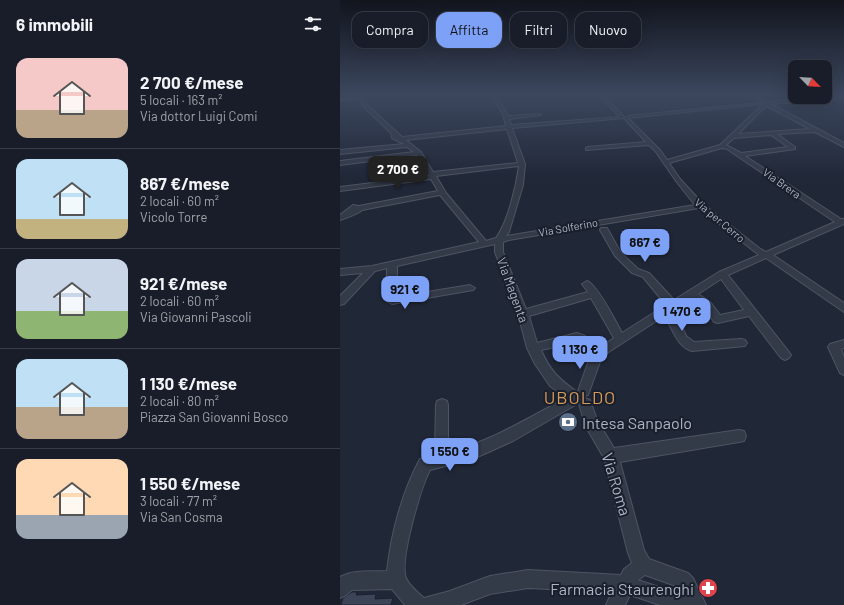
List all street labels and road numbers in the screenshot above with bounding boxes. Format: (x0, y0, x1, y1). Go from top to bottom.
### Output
street label: Via Brera (760, 165, 804, 201)
street label: Via per Cerro (692, 195, 748, 245)
street label: Via Solferino (537, 215, 599, 239)
street label: Via Magenta (494, 255, 532, 325)
street label: Via Roma (598, 450, 636, 518)

